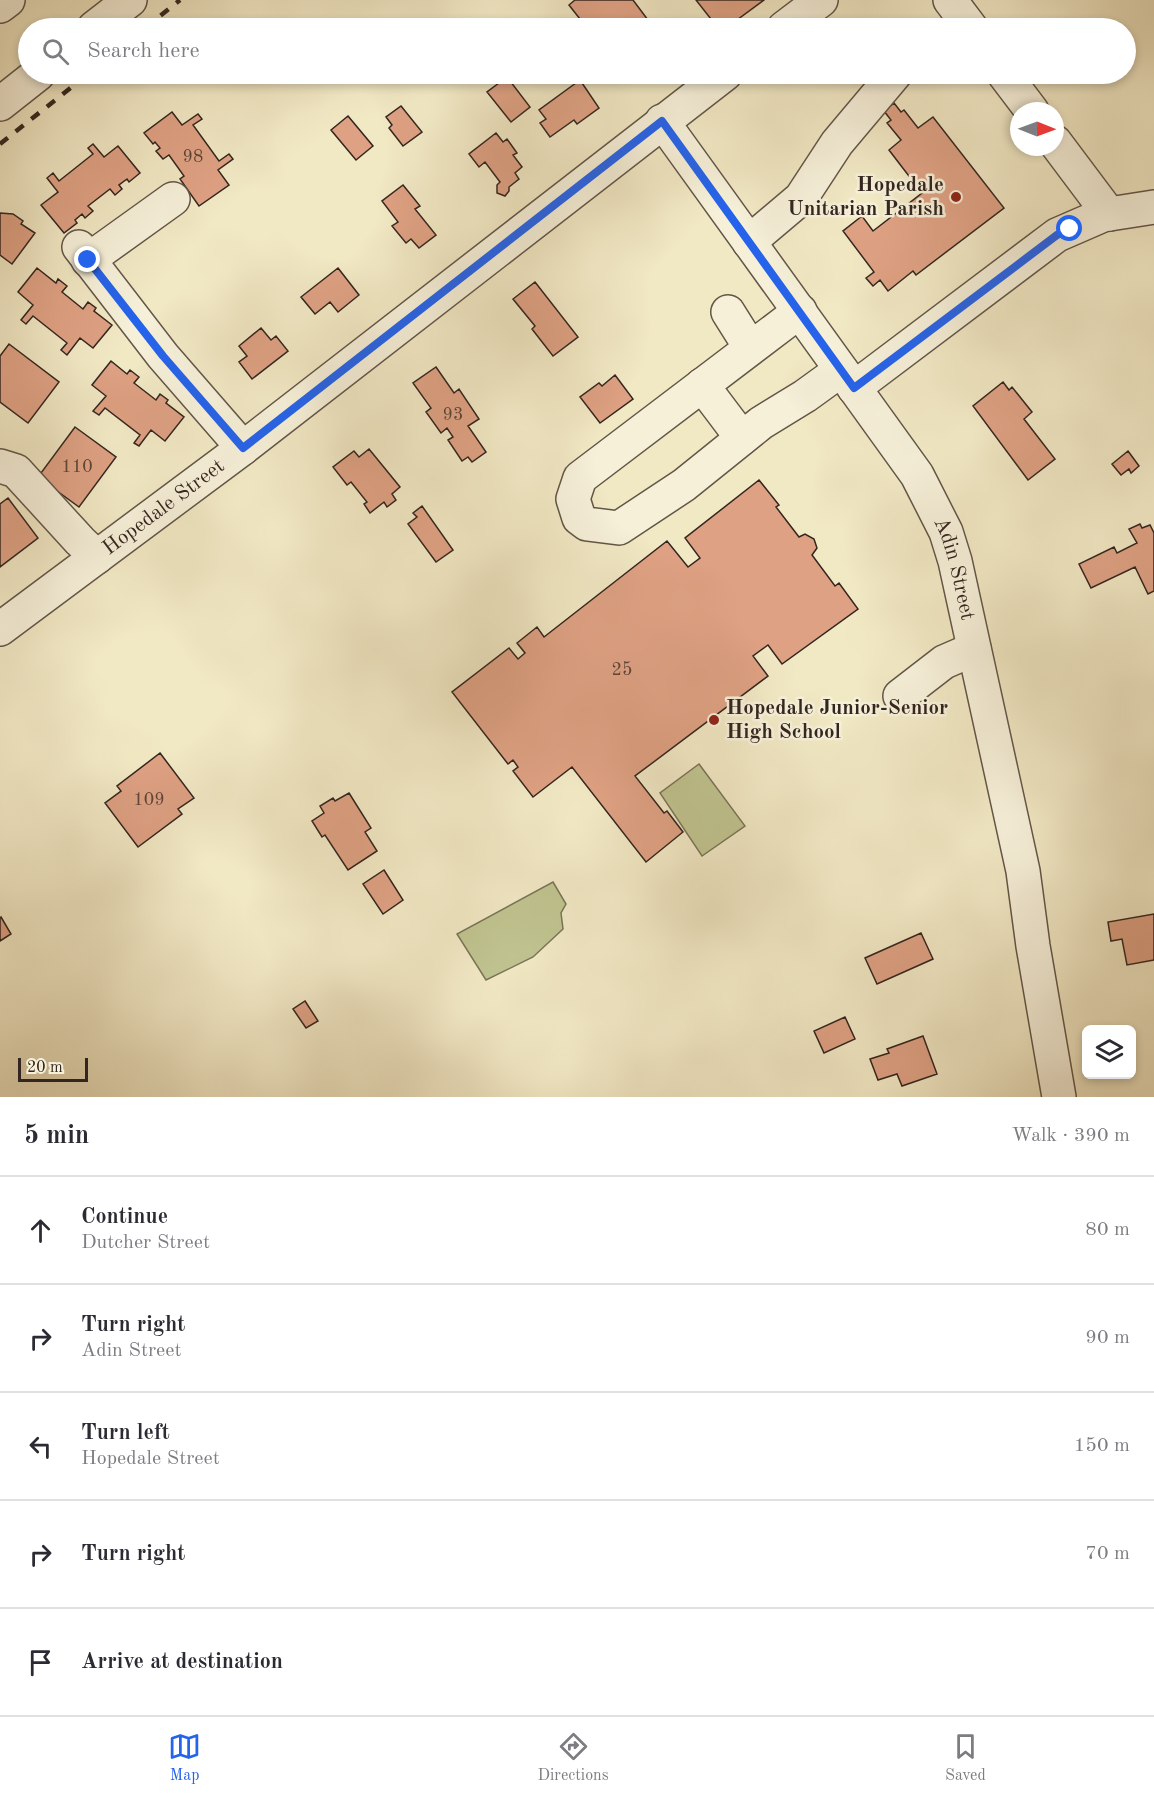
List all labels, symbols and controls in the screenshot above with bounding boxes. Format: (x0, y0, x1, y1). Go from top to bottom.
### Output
search box (18, 18, 1136, 84)
icon: search (39, 35, 72, 68)
text: Search here (87, 40, 200, 62)
north arrow (1010, 102, 1064, 156)
house number: 98 (183, 148, 203, 166)
place label: Hopedale Unitarian Parish (787, 175, 944, 220)
marker: Hopedale Unitarian Parish (949, 190, 963, 204)
route start (1056, 215, 1082, 241)
route end (74, 246, 100, 272)
house number: 93 (443, 406, 463, 424)
street label: Hopedale Street (99, 455, 228, 559)
house number: 110 (61, 458, 93, 476)
street label: Adin Street (930, 514, 978, 622)
house number: 25 (612, 661, 632, 679)
place label: Hopedale Junior-Senior High School (726, 698, 948, 743)
marker: Hopedale Junior-Senior High School (707, 713, 721, 727)
house number: 109 (133, 791, 165, 809)
map controls (1082, 1025, 1136, 1079)
button: layers (1082, 1025, 1136, 1079)
scale bar (18, 1055, 88, 1082)
text: 20 m (27, 1060, 63, 1076)
text: 5 min (24, 1123, 89, 1149)
text: Walk · 390 m (1011, 1126, 1130, 1146)
text: Continue (81, 1206, 168, 1228)
icon: ahead (24, 1214, 57, 1247)
text: 80 m (1085, 1220, 1130, 1240)
text: Dutcher Street (81, 1233, 210, 1253)
text: Turn right (81, 1314, 185, 1336)
icon: right (24, 1322, 57, 1355)
text: 90 m (1085, 1328, 1130, 1348)
text: Adin Street (81, 1341, 182, 1361)
text: Turn left (81, 1422, 170, 1444)
icon: left (24, 1430, 57, 1463)
text: 150 m (1074, 1436, 1130, 1456)
text: Hopedale Street (81, 1449, 220, 1469)
icon: right (24, 1538, 57, 1571)
text: Turn right (81, 1543, 185, 1565)
text: 70 m (1085, 1544, 1130, 1564)
icon: arrive (24, 1646, 57, 1679)
text: Arrive at destination (81, 1651, 283, 1673)
tab: Map (168, 1730, 201, 1786)
tab: Directions (538, 1730, 609, 1786)
tab: Saved (945, 1730, 986, 1786)

